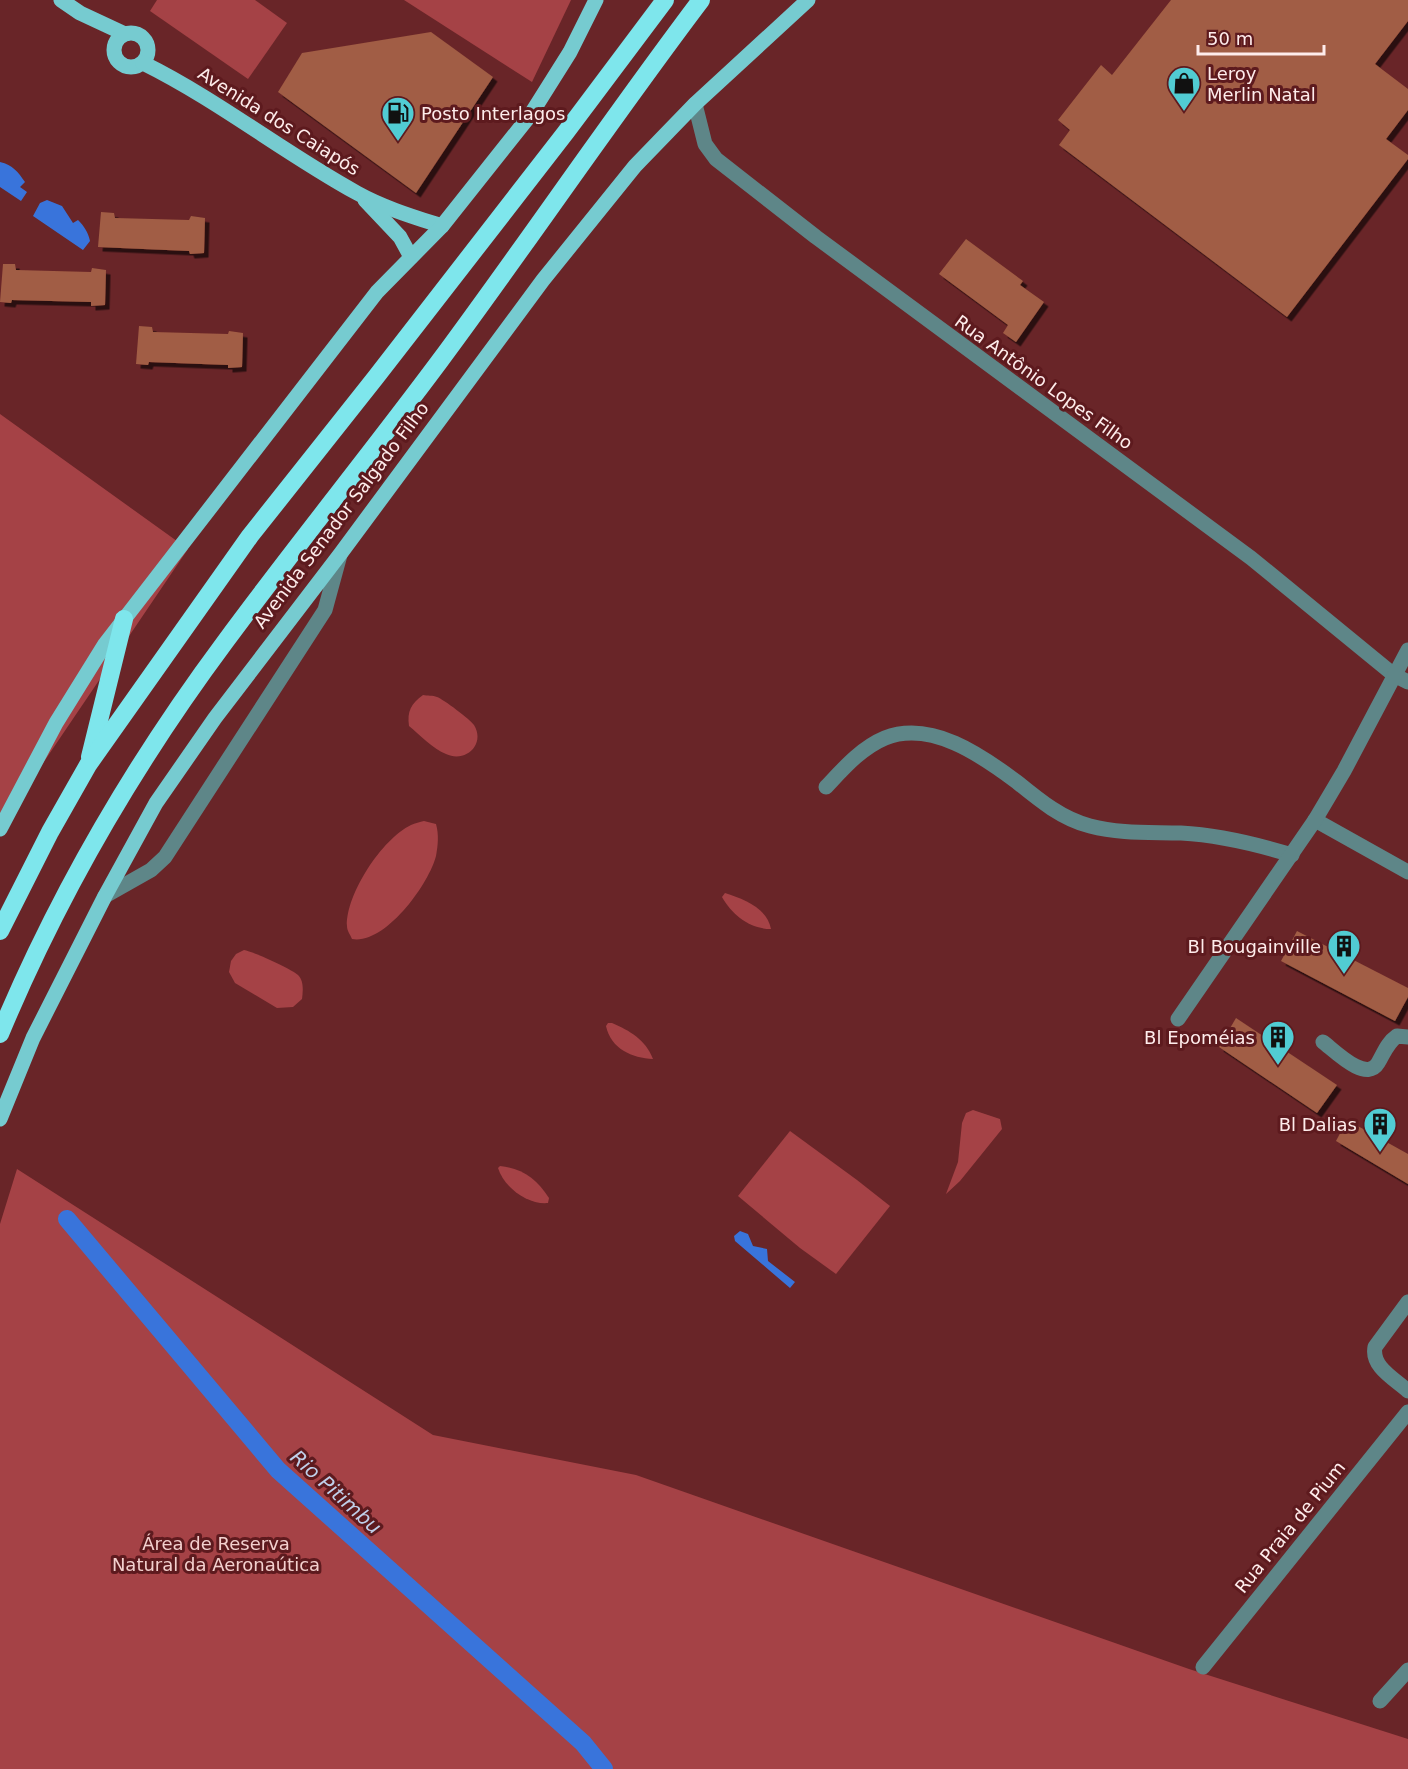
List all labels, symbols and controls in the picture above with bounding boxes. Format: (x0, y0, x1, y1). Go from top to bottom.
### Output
scale bar (1198, 18, 1324, 56)
text: 50 m (1207, 28, 1253, 49)
street label: Avenida dos Caiapós (194, 63, 364, 179)
place label: Leroy Merlin Natal (1207, 63, 1316, 105)
shop icon: Leroy Merlin Natal (1166, 65, 1202, 112)
fuel station icon: Posto Interlagos (380, 95, 416, 142)
place label: Posto Interlagos (421, 103, 566, 124)
street label: Rua Antônio Lopes Filho (951, 310, 1137, 454)
street label: Avenida Senador Salgado Filho (249, 398, 433, 632)
building icon: Bl Bougainville (1326, 928, 1362, 975)
place label: Bl Bougainville (1188, 936, 1321, 957)
building icon: Bl Epoméias (1260, 1019, 1296, 1066)
place label: Bl Epoméias (1144, 1027, 1255, 1048)
building icon: Bl Dalias (1362, 1106, 1398, 1153)
place label: Bl Dalias (1279, 1114, 1357, 1135)
water label: Rio Pitimbu (286, 1445, 386, 1539)
street label: Rua Praia de Pium (1230, 1457, 1350, 1597)
park label: Área de Reserva Natural da Aeronaútica (112, 1533, 320, 1575)

